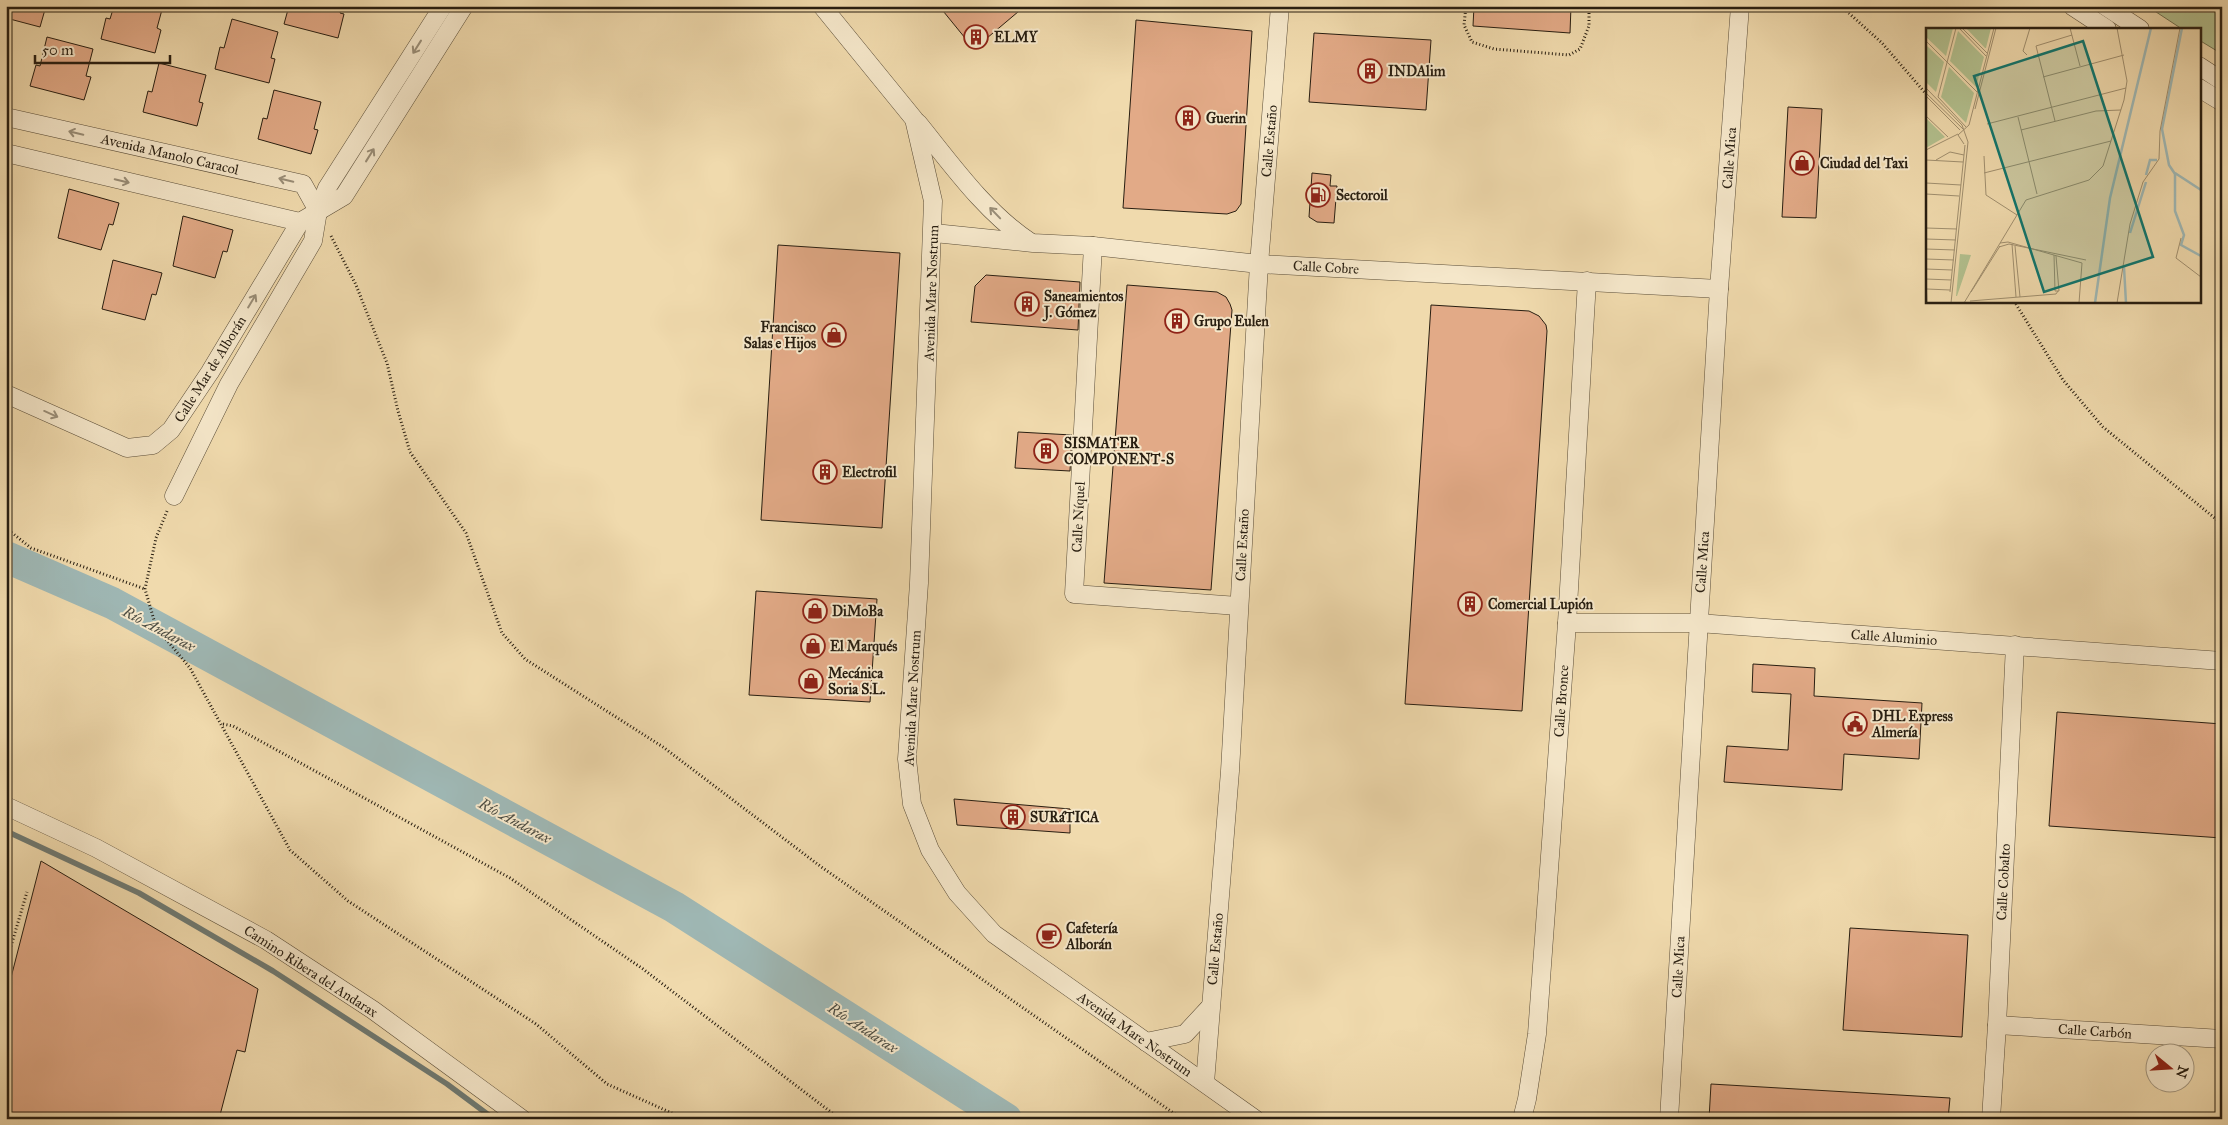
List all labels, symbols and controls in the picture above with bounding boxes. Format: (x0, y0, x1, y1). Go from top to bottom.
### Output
building icon: ELMY (963, 24, 989, 50)
inset map (1926, 28, 2200, 302)
place label: ELMY (994, 29, 1039, 46)
scale bar (35, 32, 170, 64)
one-way arrow (411, 40, 421, 54)
text: 50 m (42, 41, 74, 59)
building icon: INDAlim (1357, 58, 1383, 84)
place label: INDAlim (1388, 63, 1446, 80)
street label: Calle Estaño (1258, 104, 1281, 178)
building icon: Guerin (1175, 105, 1201, 131)
place label: Guerin (1206, 110, 1247, 127)
street label: Calle Mica (1719, 126, 1740, 189)
one-way arrow (69, 128, 85, 137)
street label: Avenida Manolo Caracol (98, 130, 241, 179)
one-way arrow (365, 148, 375, 162)
shop icon: Ciudad del Taxi (1789, 150, 1815, 176)
place label: Ciudad del Taxi (1820, 155, 1908, 172)
one-way arrow (278, 175, 294, 184)
one-way arrow (113, 177, 129, 186)
fuel station icon: Sectoroil (1305, 182, 1331, 208)
place label: Sectoroil (1336, 187, 1389, 204)
one-way arrow (989, 207, 1001, 219)
street label: Avenida Mare Nostrum (921, 224, 942, 362)
street label: Calle Cobre (1292, 257, 1360, 278)
place label: Saneamientos J. Gómez (1042, 288, 1123, 322)
building icon: Saneamientos J. Gómez (1014, 291, 1040, 317)
one-way arrow (248, 295, 258, 309)
building icon: Grupo Eulen (1164, 308, 1190, 334)
street label: Calle Mar de Alborán (171, 313, 250, 426)
place label: Grupo Eulen (1194, 313, 1269, 331)
place label: Francisco Salas e Hijos (744, 319, 816, 353)
shop icon: Francisco Salas e Hijos (821, 322, 847, 348)
one-way arrow (43, 410, 58, 420)
place label: SISMATER COMPONENT-S (1064, 435, 1174, 468)
building icon: SISMATER COMPONENT-S (1033, 438, 1059, 464)
building icon: Electrofil (812, 459, 838, 485)
place label: Electrofil (842, 464, 898, 481)
street label: Calle Níquel (1068, 481, 1090, 553)
street label: Calle Estaño (1232, 508, 1253, 582)
street label: Calle Mica (1692, 530, 1713, 593)
building icon: Comercial Lupión (1457, 591, 1483, 617)
place label: Comercial Lupión (1488, 596, 1594, 614)
shop icon: DiMoBa (802, 598, 828, 624)
water label: Río Andarax (119, 602, 199, 656)
place label: DiMoBa (832, 603, 884, 620)
street label: Calle Aluminio (1850, 626, 1938, 649)
street label: Avenida Mare Nostrum (900, 629, 925, 768)
shop icon: El Marqués (800, 633, 826, 659)
place label: El Marqués (830, 638, 897, 656)
street label: Calle Bronce (1550, 664, 1573, 738)
place label: Mecánica Soria S.L. (828, 665, 885, 698)
shop icon: Mecánica Soria S.L. (798, 668, 824, 694)
place label: DHL Express Almería (1871, 708, 1953, 741)
public building icon: DHL Express Almería (1842, 711, 1868, 737)
water label: Río Andarax (475, 794, 555, 848)
building icon: SURáTICA (1000, 804, 1026, 830)
place label: SURáTICA (1030, 809, 1100, 826)
street label: Calle Cobalto (1993, 843, 2014, 921)
street label: Calle Estaño (1204, 912, 1227, 986)
place label: Cafetería Alborán (1065, 920, 1119, 953)
street label: Camino Ribera del Andarax (241, 922, 382, 1022)
cafe icon: Cafetería Alborán (1036, 923, 1062, 949)
street label: Calle Mica (1668, 936, 1689, 998)
street label: Avenida Mare Nostrum (1073, 988, 1196, 1081)
water label: Río Andarax (824, 998, 902, 1058)
street label: Calle Carbón (2057, 1020, 2133, 1043)
north arrow (2146, 1042, 2196, 1092)
text: N (2172, 1064, 2192, 1080)

